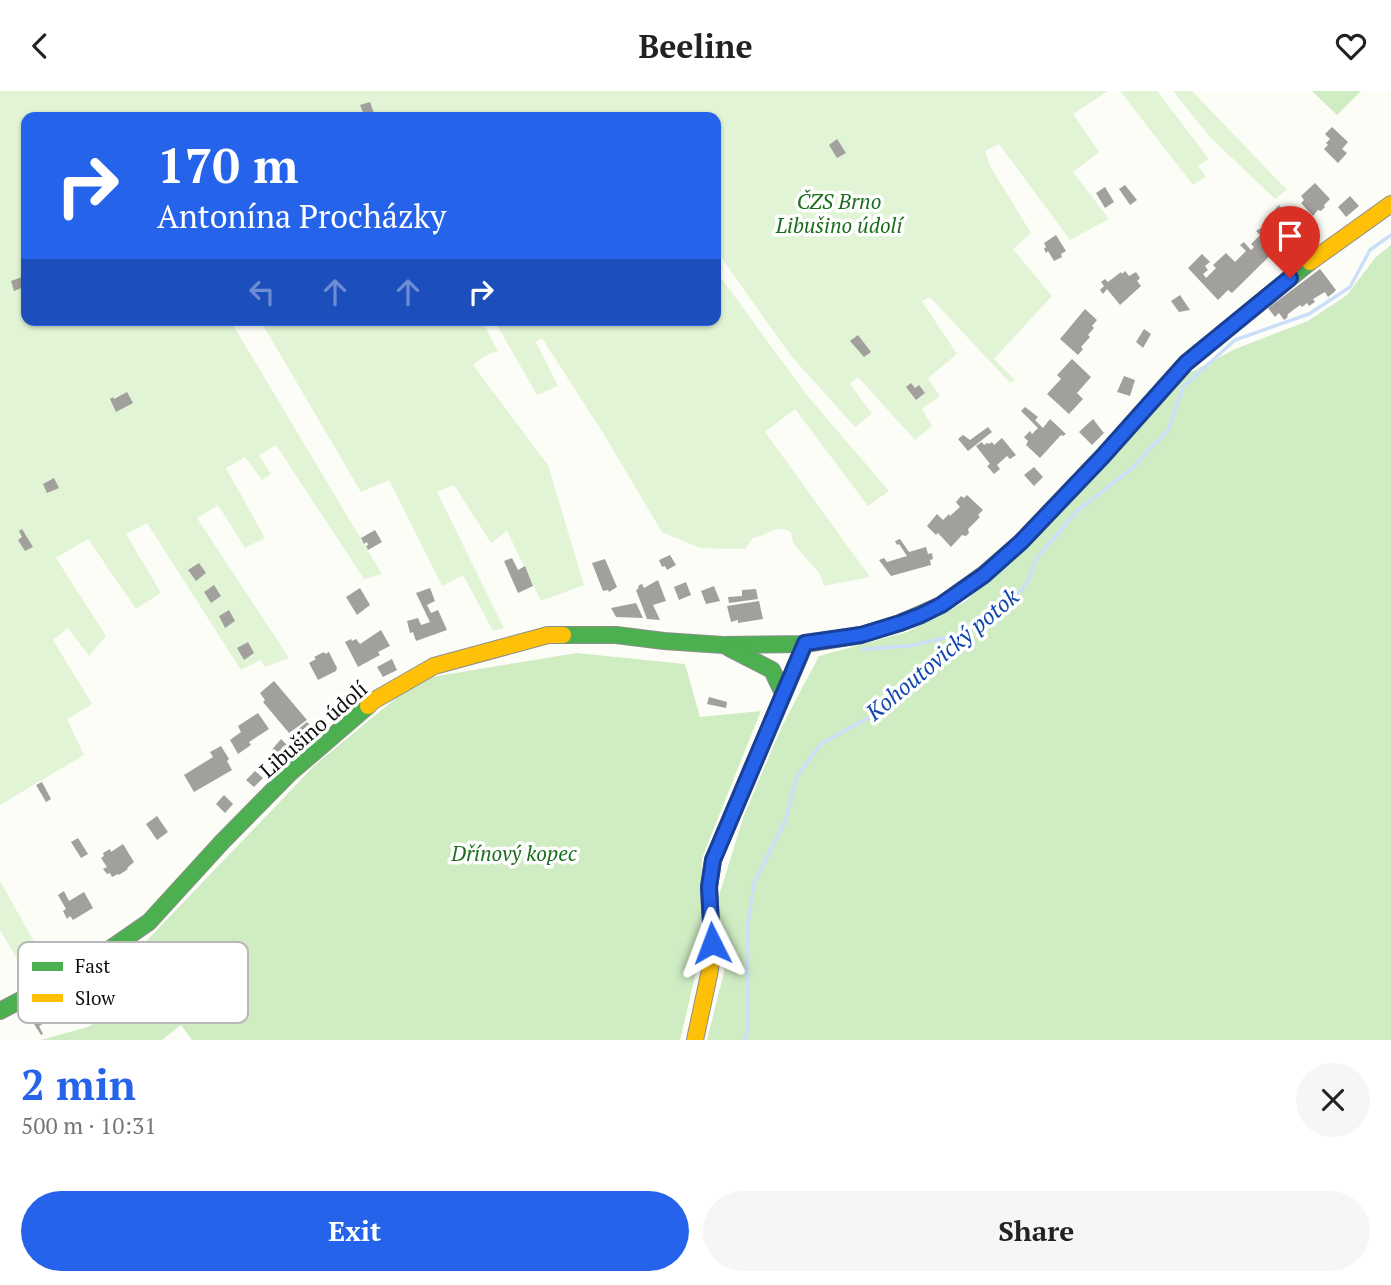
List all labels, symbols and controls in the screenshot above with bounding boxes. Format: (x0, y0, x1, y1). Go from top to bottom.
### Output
text: Beeline (638, 25, 753, 67)
icon: back (21, 27, 59, 65)
icon: heart (1332, 27, 1370, 65)
text: 170 m (157, 132, 299, 197)
icon: right (42, 140, 133, 231)
park label: ČZS Brno Libušino údolí (775, 187, 904, 239)
text: Antonína Procházky (157, 195, 446, 237)
pin (1260, 206, 1320, 278)
icon: arrive (1271, 217, 1309, 255)
icon: left (243, 273, 281, 311)
icon: ahead (316, 273, 354, 311)
icon: ahead (389, 273, 427, 311)
icon: right (462, 273, 500, 311)
water label: Kohoutovický potok (858, 580, 1026, 728)
street label: Libušino údolí (253, 674, 373, 783)
park label: Dřínový kopec (450, 839, 578, 867)
position arrow (675, 906, 749, 980)
legend (18, 942, 248, 1023)
text: Fast (75, 953, 110, 978)
text: Slow (75, 985, 116, 1010)
text: 2 min (21, 1056, 136, 1112)
button: close (1296, 1063, 1370, 1137)
text: 500 m · 10:31 (21, 1110, 156, 1141)
button: Exit (21, 1191, 689, 1271)
button: Share (703, 1191, 1370, 1271)

